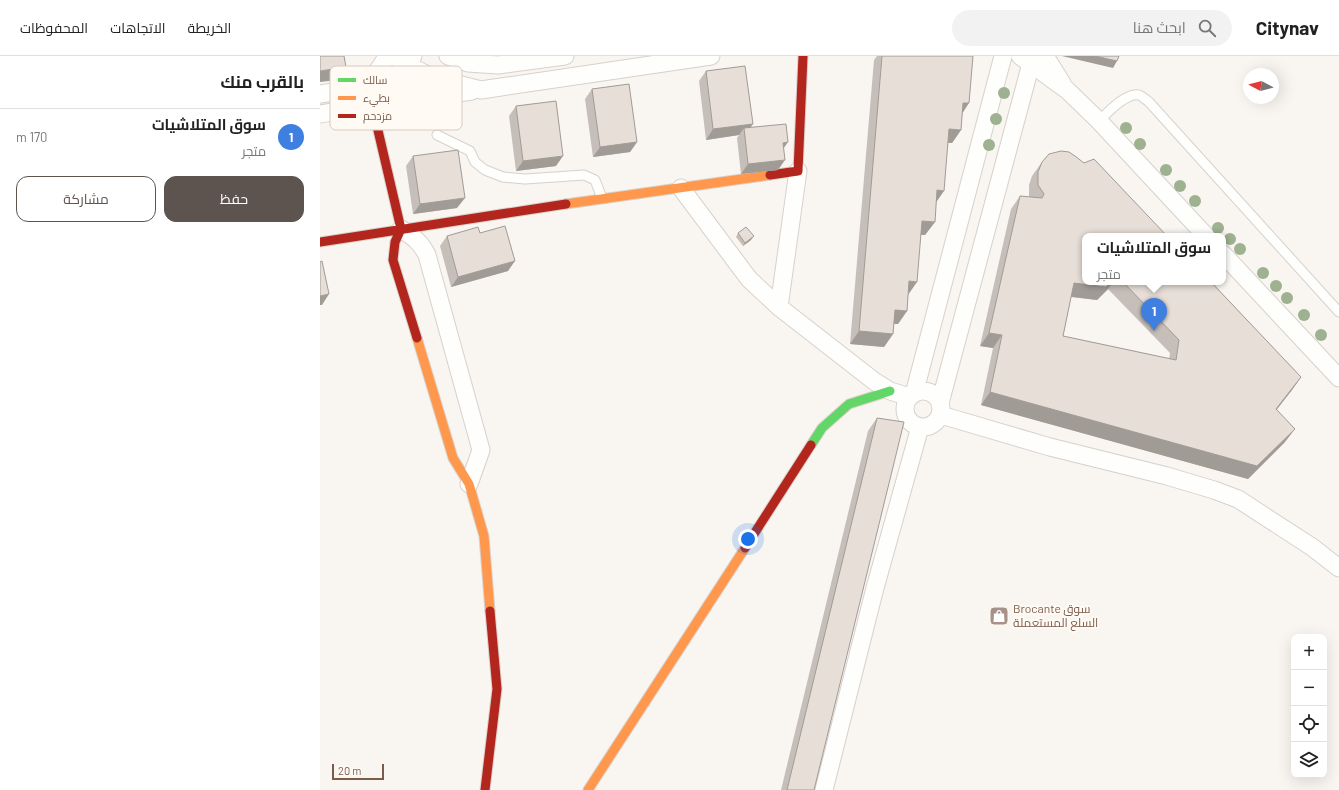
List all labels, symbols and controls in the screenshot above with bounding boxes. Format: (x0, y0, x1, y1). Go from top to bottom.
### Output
search box (952, 10, 1232, 46)
text: Citynav (1256, 16, 1319, 39)
icon: search (1196, 17, 1218, 39)
text: ابحث هنا (1133, 18, 1186, 36)
text: المحفوظات (20, 19, 88, 36)
text: الاتجاهات (110, 19, 166, 36)
text: الخريطة (188, 19, 231, 36)
legend (330, 66, 462, 130)
north arrow (1243, 68, 1279, 104)
text: بالقرب منك (220, 71, 304, 91)
text: سالك (363, 73, 387, 86)
text: بطيء (363, 91, 390, 107)
text: مزدحم (363, 109, 392, 124)
text: سوق المتلاشيات (152, 115, 266, 133)
text: 170 m (16, 129, 47, 145)
text: 1 (289, 129, 293, 145)
text: متجر (242, 143, 266, 159)
button: مشاركة (16, 176, 156, 222)
button: حفظ (164, 176, 304, 222)
popup (1082, 233, 1226, 285)
text: سوق المتلاشيات (1097, 238, 1211, 256)
text: متجر (1097, 266, 1121, 282)
pin: 1 (1141, 298, 1167, 331)
your location (738, 529, 758, 549)
place label: Brocante سوق السلع المستعملة (1013, 601, 1098, 631)
shop icon: Brocante سوق السلع المستعملة (988, 605, 1010, 627)
map controls (1291, 634, 1327, 778)
button: + (1291, 634, 1327, 670)
button: − (1291, 670, 1327, 706)
button: locate (1291, 706, 1327, 742)
button: layers (1291, 742, 1327, 778)
scale bar (332, 762, 384, 781)
text: 20 m (338, 764, 361, 777)

